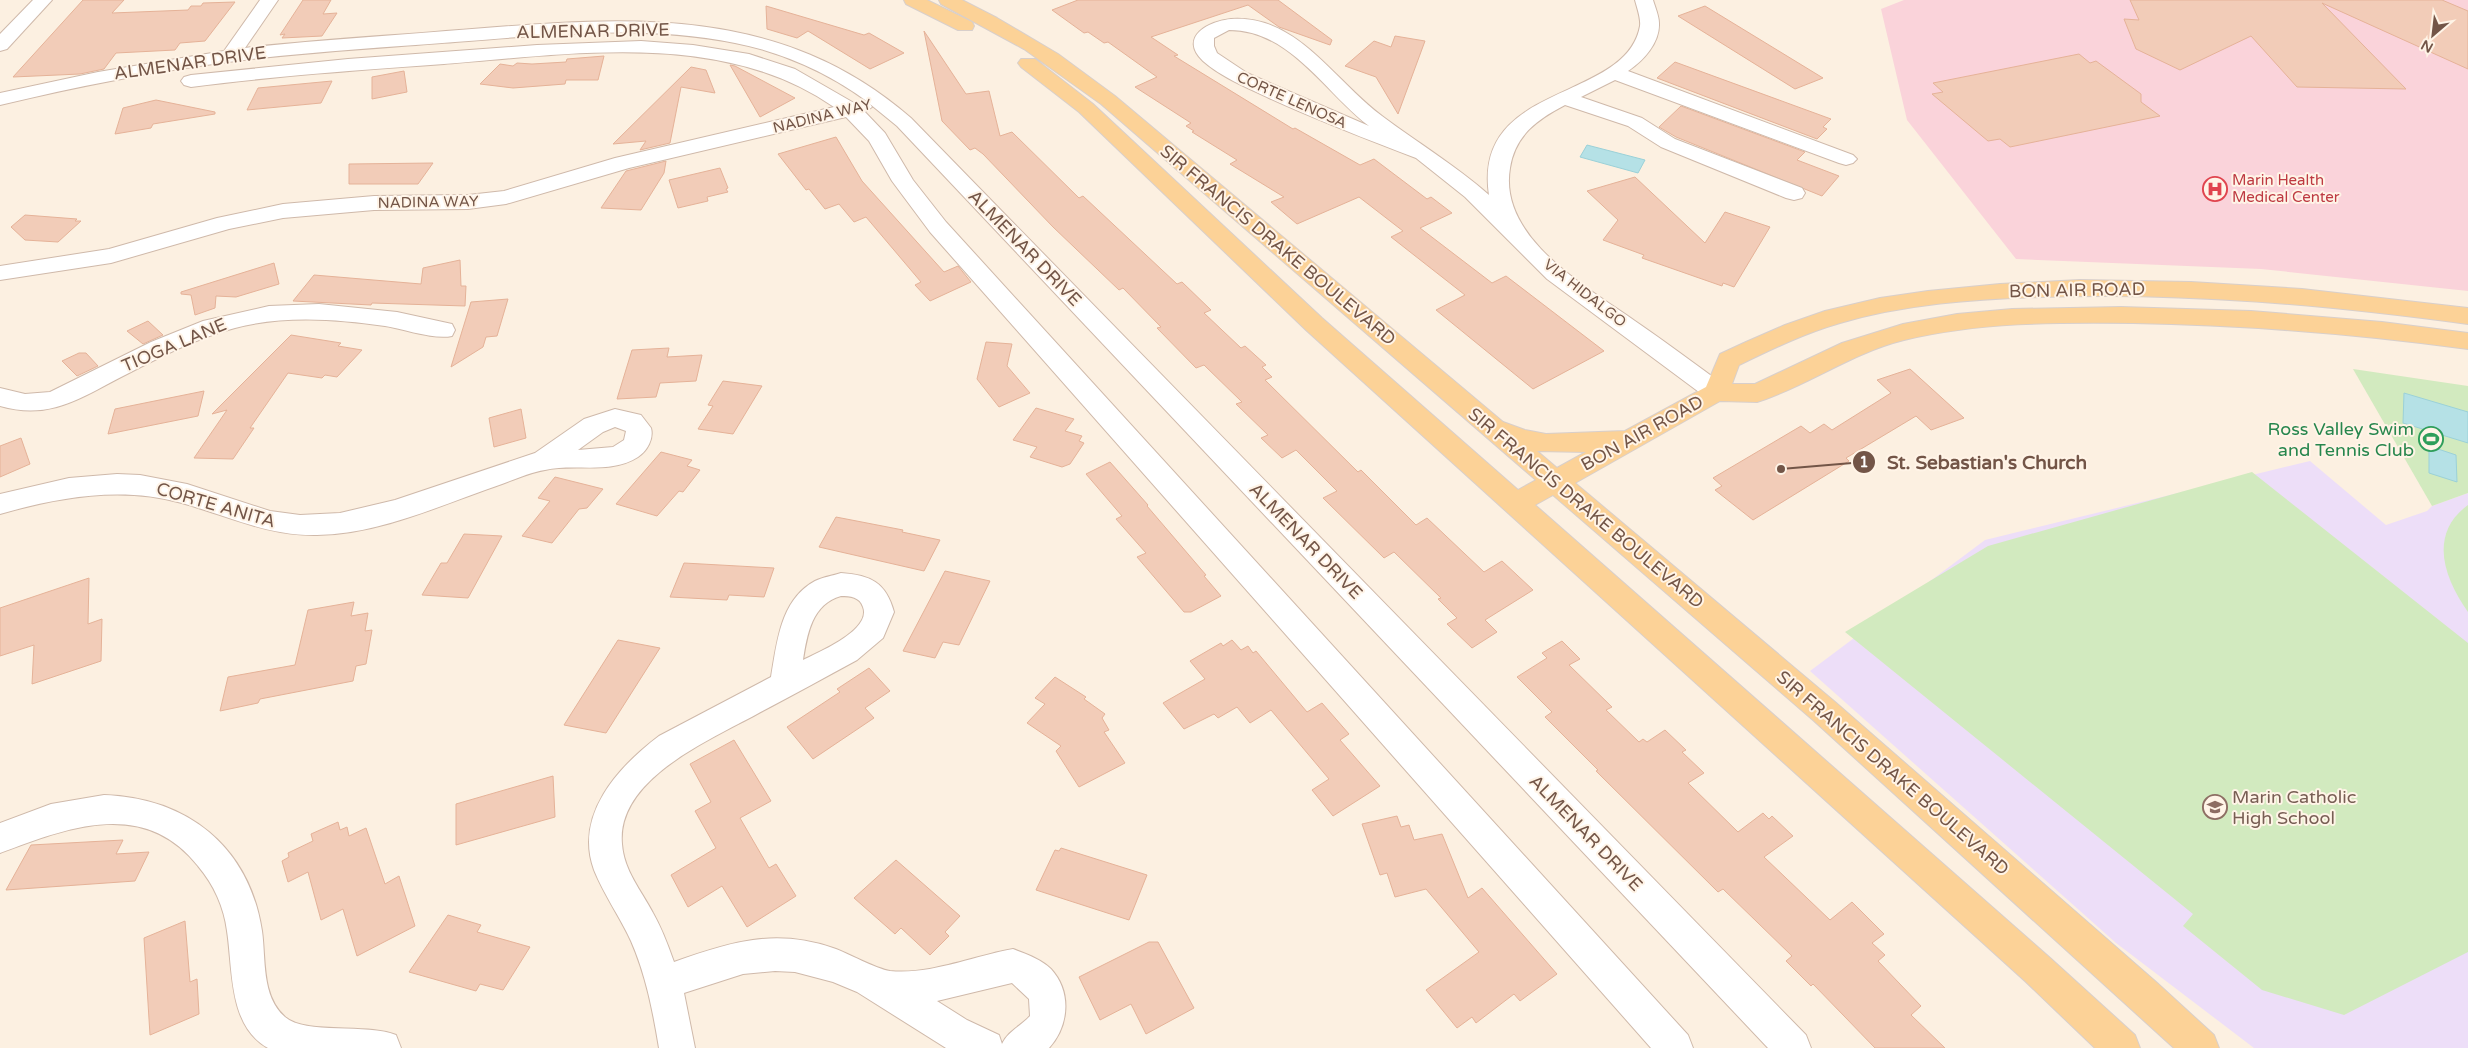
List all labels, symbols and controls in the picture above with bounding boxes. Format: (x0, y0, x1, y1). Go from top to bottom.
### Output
north arrow (2408, 10, 2458, 60)
street label: ALMENAR DRIVE (516, 19, 670, 43)
text: N (2418, 36, 2436, 56)
street label: ALMENAR DRIVE (112, 41, 268, 85)
street label: CORTE LENOSA (1234, 68, 1350, 132)
street label: NADINA WAY (771, 95, 874, 137)
street label: SIR FRANCIS DRAKE BOULEVARD (1156, 140, 1400, 350)
place label: Marin Health Medical Center (2232, 171, 2340, 206)
hospital icon: Marin Health Medical Center (2202, 176, 2228, 202)
street label: ALMENAR DRIVE (964, 185, 1086, 311)
street label: NADINA WAY (377, 192, 479, 212)
street label: VIA HIDALGO (1540, 255, 1630, 331)
street label: BON AIR ROAD (2009, 278, 2145, 302)
street label: TIOGA LANE (118, 313, 230, 377)
street label: BON AIR ROAD (1577, 390, 1707, 476)
street label: SIR FRANCIS DRAKE BOULEVARD (1464, 403, 1708, 613)
place label: Ross Valley Swim and Tennis Club (2267, 418, 2414, 461)
sports icon: Ross Valley Swim and Tennis Club (2418, 426, 2444, 452)
callout: St. Sebastian's Church (1852, 445, 2097, 479)
text: St. Sebastian's Church (1887, 452, 2087, 474)
text: 1 (1859, 453, 1869, 471)
street label: CORTE ANITA (154, 477, 278, 533)
street label: ALMENAR DRIVE (1245, 478, 1367, 604)
street label: SIR FRANCIS DRAKE BOULEVARD (1772, 666, 2014, 880)
street label: ALMENAR DRIVE (1525, 770, 1647, 896)
place label: Marin Catholic High School (2232, 786, 2356, 829)
school or university icon: Marin Catholic High School (2202, 794, 2228, 820)

